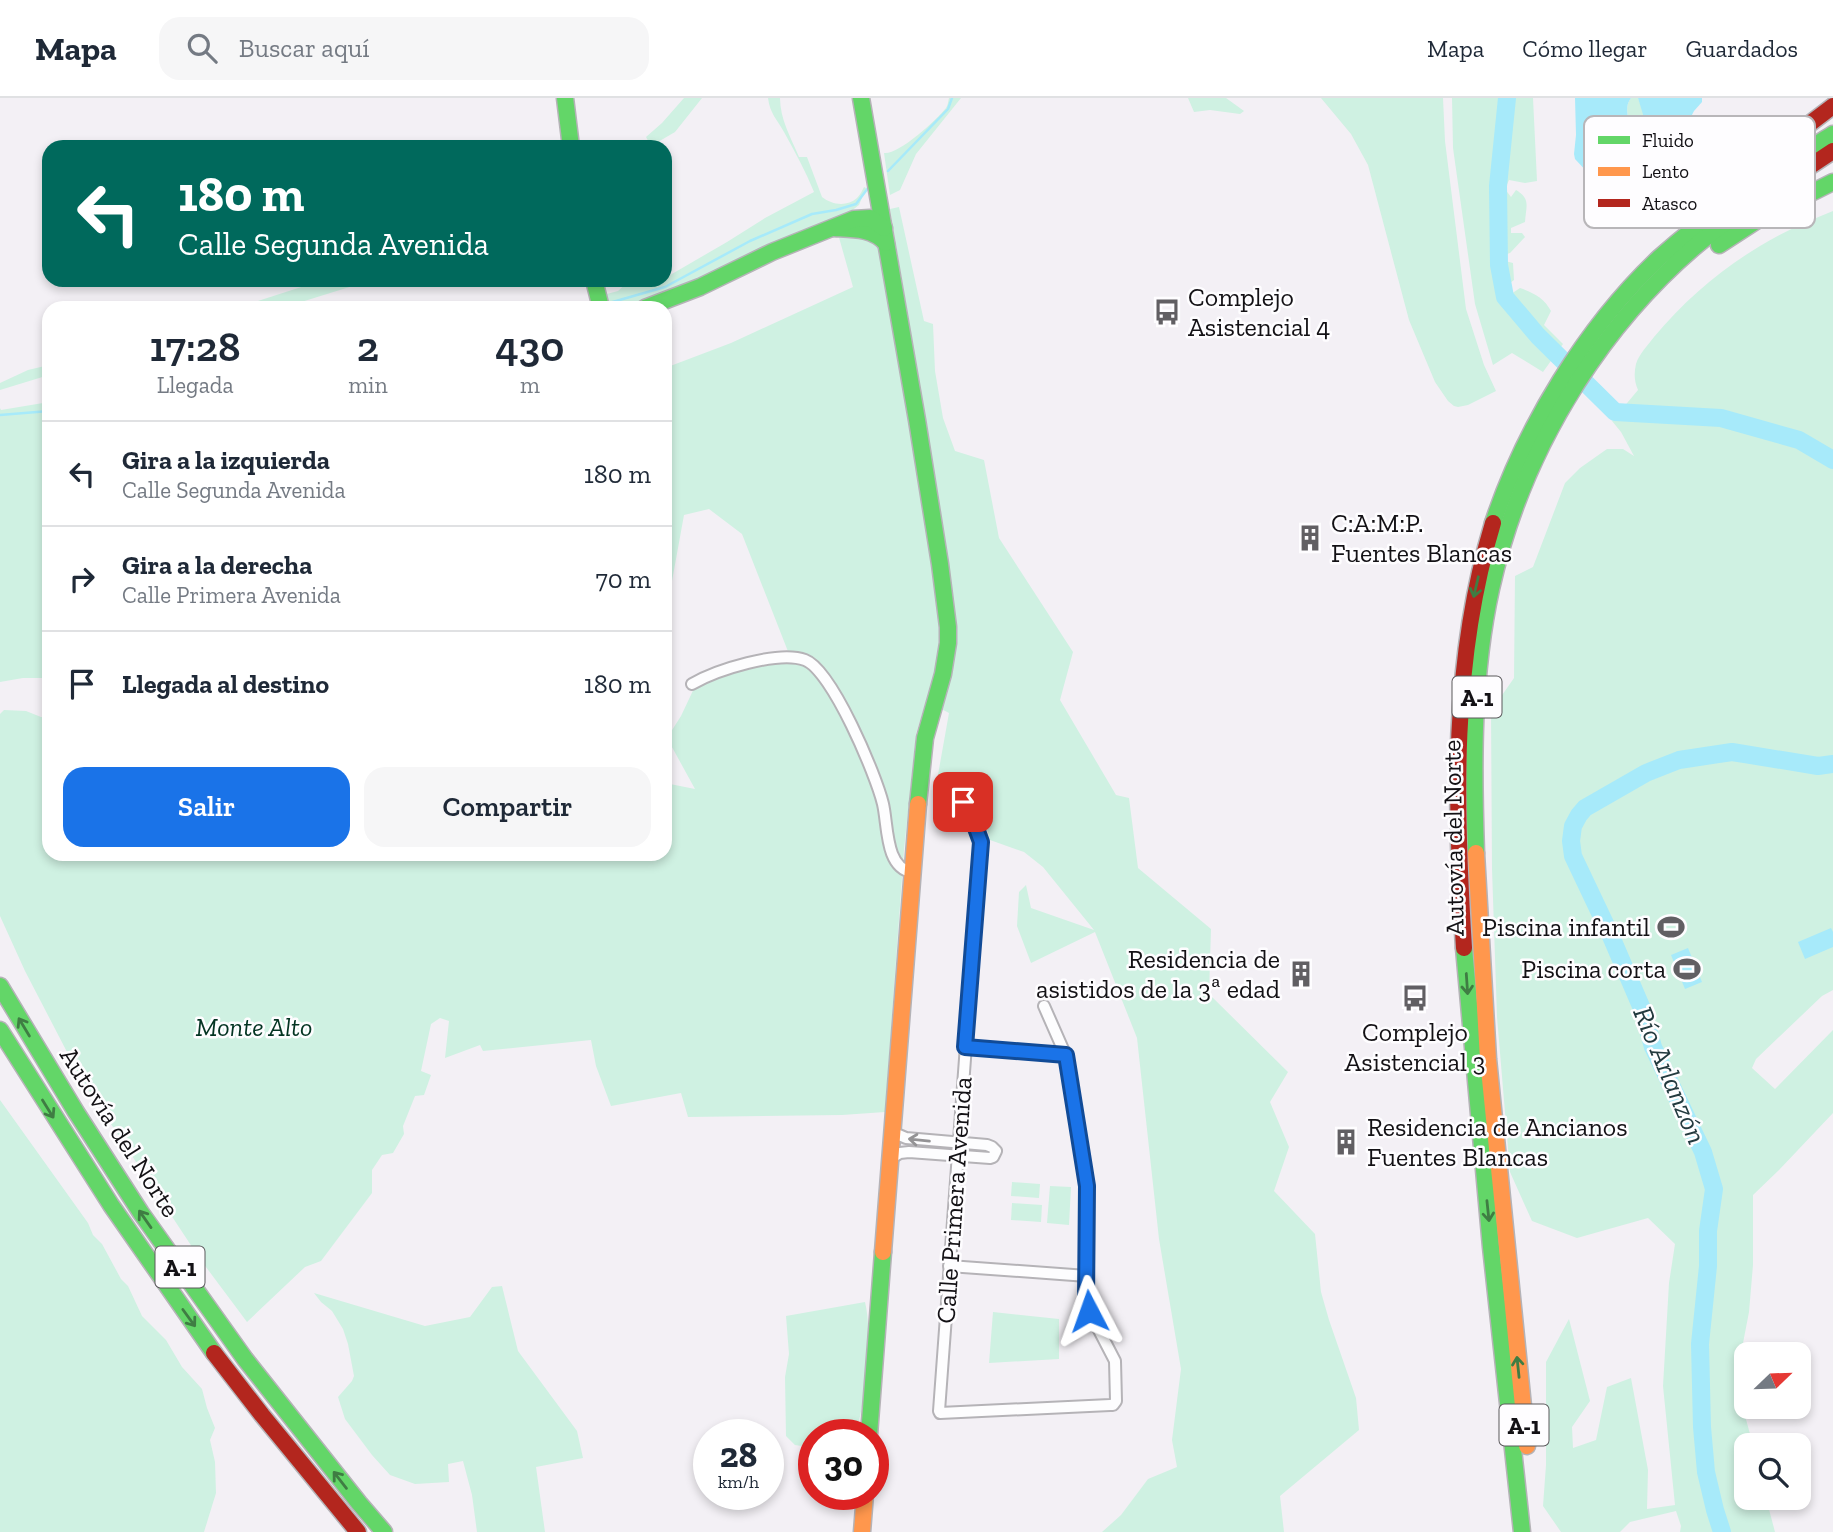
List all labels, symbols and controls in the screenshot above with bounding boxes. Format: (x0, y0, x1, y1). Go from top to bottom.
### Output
search box (159, 17, 649, 80)
text: Mapa (35, 29, 117, 68)
icon: search (183, 29, 221, 67)
text: Buscar aquí (239, 32, 370, 64)
text: Mapa (1427, 34, 1484, 63)
text: Cómo llegar (1522, 34, 1648, 63)
text: Guardados (1686, 34, 1798, 63)
legend (1584, 116, 1815, 228)
text: Fluido (1642, 129, 1694, 152)
text: Lento (1642, 160, 1689, 183)
text: 180 m (178, 165, 305, 224)
icon: left (63, 168, 154, 259)
text: Atasco (1642, 192, 1697, 215)
text: Calle Segunda Avenida (178, 225, 489, 263)
place label: Complejo Asistencial 4 (1188, 281, 1330, 343)
bus stop icon: Complejo Asistencial 4 (1152, 297, 1182, 327)
text: 17:28 (150, 321, 241, 372)
text: 2 (357, 321, 379, 372)
text: 430 (495, 321, 564, 372)
text: Llegada (157, 371, 234, 399)
text: min (348, 371, 388, 399)
text: m (520, 371, 540, 399)
text: Gira a la izquierda (122, 444, 330, 476)
icon: left (63, 455, 101, 493)
text: 180 m (584, 458, 651, 490)
text: Calle Segunda Avenida (122, 476, 346, 504)
place label: C:A:M:P. Fuentes Blancas (1331, 507, 1512, 569)
building icon: C:A:M:P. Fuentes Blancas (1295, 523, 1325, 553)
text: Gira a la derecha (122, 549, 312, 581)
icon: right (63, 560, 101, 598)
text: 70 m (595, 563, 651, 595)
one-way arrow (1469, 575, 1482, 598)
text: Calle Primera Avenida (122, 581, 341, 609)
icon: arrive (63, 665, 101, 703)
text: Llegada al destino (122, 668, 329, 700)
text: 180 m (584, 668, 651, 700)
road number: A-1 (1452, 676, 1502, 718)
street label: Autovía del Norte (1435, 739, 1471, 937)
button: Salir (63, 767, 350, 847)
button: Compartir (364, 767, 651, 847)
pin (933, 772, 993, 832)
icon: arrive (944, 783, 982, 821)
place label: Piscina infantil (1482, 911, 1650, 943)
sports icon: Piscina infantil (1656, 912, 1686, 942)
place label: Residencia de asistidos de la 3ª edad (1036, 943, 1280, 1005)
place label: Piscina corta (1521, 953, 1666, 985)
sports icon: Piscina corta (1672, 954, 1702, 984)
building icon: Residencia de asistidos de la 3ª edad (1286, 959, 1316, 989)
one-way arrow (1461, 972, 1474, 995)
bus stop icon: Complejo Asistencial 3 (1400, 983, 1430, 1013)
water label: Río Arlanzón (1626, 1001, 1714, 1149)
park label: Monte Alto (195, 1011, 313, 1043)
place label: Complejo Asistencial 3 (1344, 1016, 1486, 1078)
one-way arrow (17, 1017, 31, 1037)
street label: Autovía del Norte (53, 1041, 187, 1223)
street label: Calle Primera Avenida (929, 1075, 979, 1325)
one-way arrow (42, 1098, 56, 1118)
place label: Residencia de Ancianos Fuentes Blancas (1367, 1111, 1628, 1173)
building icon: Residencia de Ancianos Fuentes Blancas (1331, 1127, 1361, 1157)
one-way arrow (908, 1133, 931, 1146)
one-way arrow (1481, 1199, 1494, 1222)
one-way arrow (138, 1210, 152, 1229)
road number: A-1 (156, 1246, 204, 1288)
position arrow (1052, 1274, 1126, 1348)
one-way arrow (182, 1308, 196, 1327)
north arrow (1734, 1342, 1811, 1419)
map controls (1734, 1342, 1811, 1510)
one-way arrow (1512, 1356, 1525, 1378)
road number: A-1 (1500, 1405, 1548, 1446)
speed limit sign: 30 (798, 1419, 889, 1510)
button: search (1734, 1433, 1811, 1510)
text: 28 (720, 1434, 757, 1476)
one-way arrow (333, 1471, 348, 1489)
text: km/h (718, 1471, 759, 1493)

